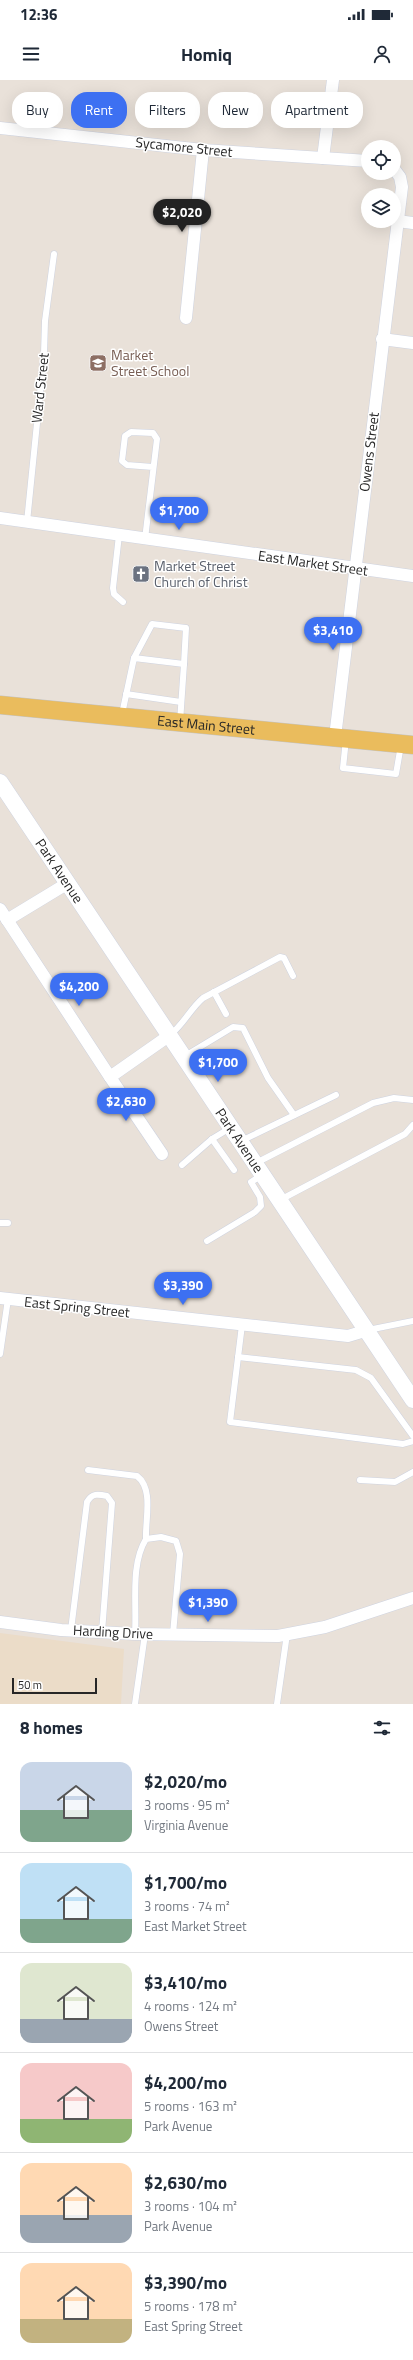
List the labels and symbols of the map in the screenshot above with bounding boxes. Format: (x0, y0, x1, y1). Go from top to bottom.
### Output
street label: Sycamore Street (135, 131, 234, 162)
pin: $2,020 (149, 199, 215, 233)
place label: Market Street School (111, 344, 189, 381)
street label: Ward Street (25, 352, 54, 424)
school or university icon: Market Street School (88, 353, 108, 373)
street label: Owens Street (353, 411, 384, 493)
pin: $1,700 (146, 497, 212, 531)
street label: East Market Street (257, 544, 369, 581)
place label: Market Street Church of Christ (154, 555, 248, 592)
church icon: Market Street Church of Christ (131, 564, 151, 584)
pin: $3,410 (300, 617, 366, 651)
street label: East Main Street (156, 709, 256, 740)
street label: Park Avenue (31, 834, 89, 907)
pin: $4,200 (46, 973, 112, 1007)
pin: $1,700 (185, 1049, 251, 1083)
pin: $2,630 (93, 1088, 159, 1122)
street label: Park Avenue (211, 1104, 269, 1177)
pin: $3,390 (150, 1272, 216, 1306)
street label: East Spring Street (23, 1291, 131, 1322)
pin: $1,390 (175, 1589, 241, 1623)
street label: Harding Drive (73, 1619, 154, 1644)
scale bar (12, 1676, 97, 1695)

